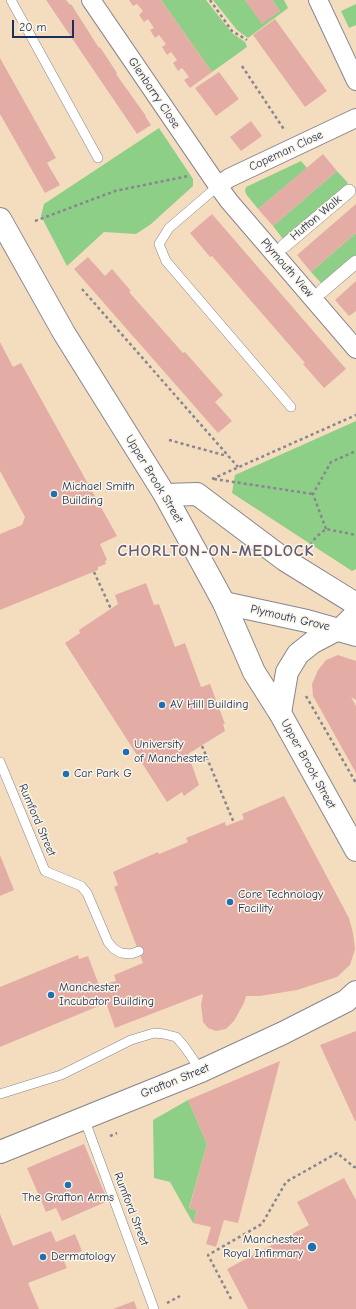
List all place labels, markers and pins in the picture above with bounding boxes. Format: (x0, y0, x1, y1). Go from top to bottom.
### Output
place label: Michael Smith Building (62, 480, 135, 508)
marker: Michael Smith Building (49, 489, 59, 499)
place label: AV Hill Building (170, 698, 249, 712)
marker: AV Hill Building (157, 700, 167, 710)
place label: University of Manchester (134, 738, 208, 766)
marker: University of Manchester (121, 747, 131, 757)
place label: Car Park G (74, 767, 132, 781)
marker: Car Park G (61, 769, 71, 779)
place label: Core Technology Facility (238, 888, 323, 916)
marker: Core Technology Facility (225, 897, 235, 907)
place label: Manchester Incubator Building (59, 981, 154, 1009)
marker: Manchester Incubator Building (46, 990, 56, 1000)
marker: The Grafton Arms (63, 1180, 73, 1190)
place label: The Grafton Arms (22, 1191, 114, 1205)
place label: Manchester Royal Infirmary (223, 1233, 303, 1261)
marker: Manchester Royal Infirmary (306, 1241, 318, 1253)
place label: Dermatology (51, 1250, 116, 1264)
marker: Dermatology (38, 1252, 48, 1262)

